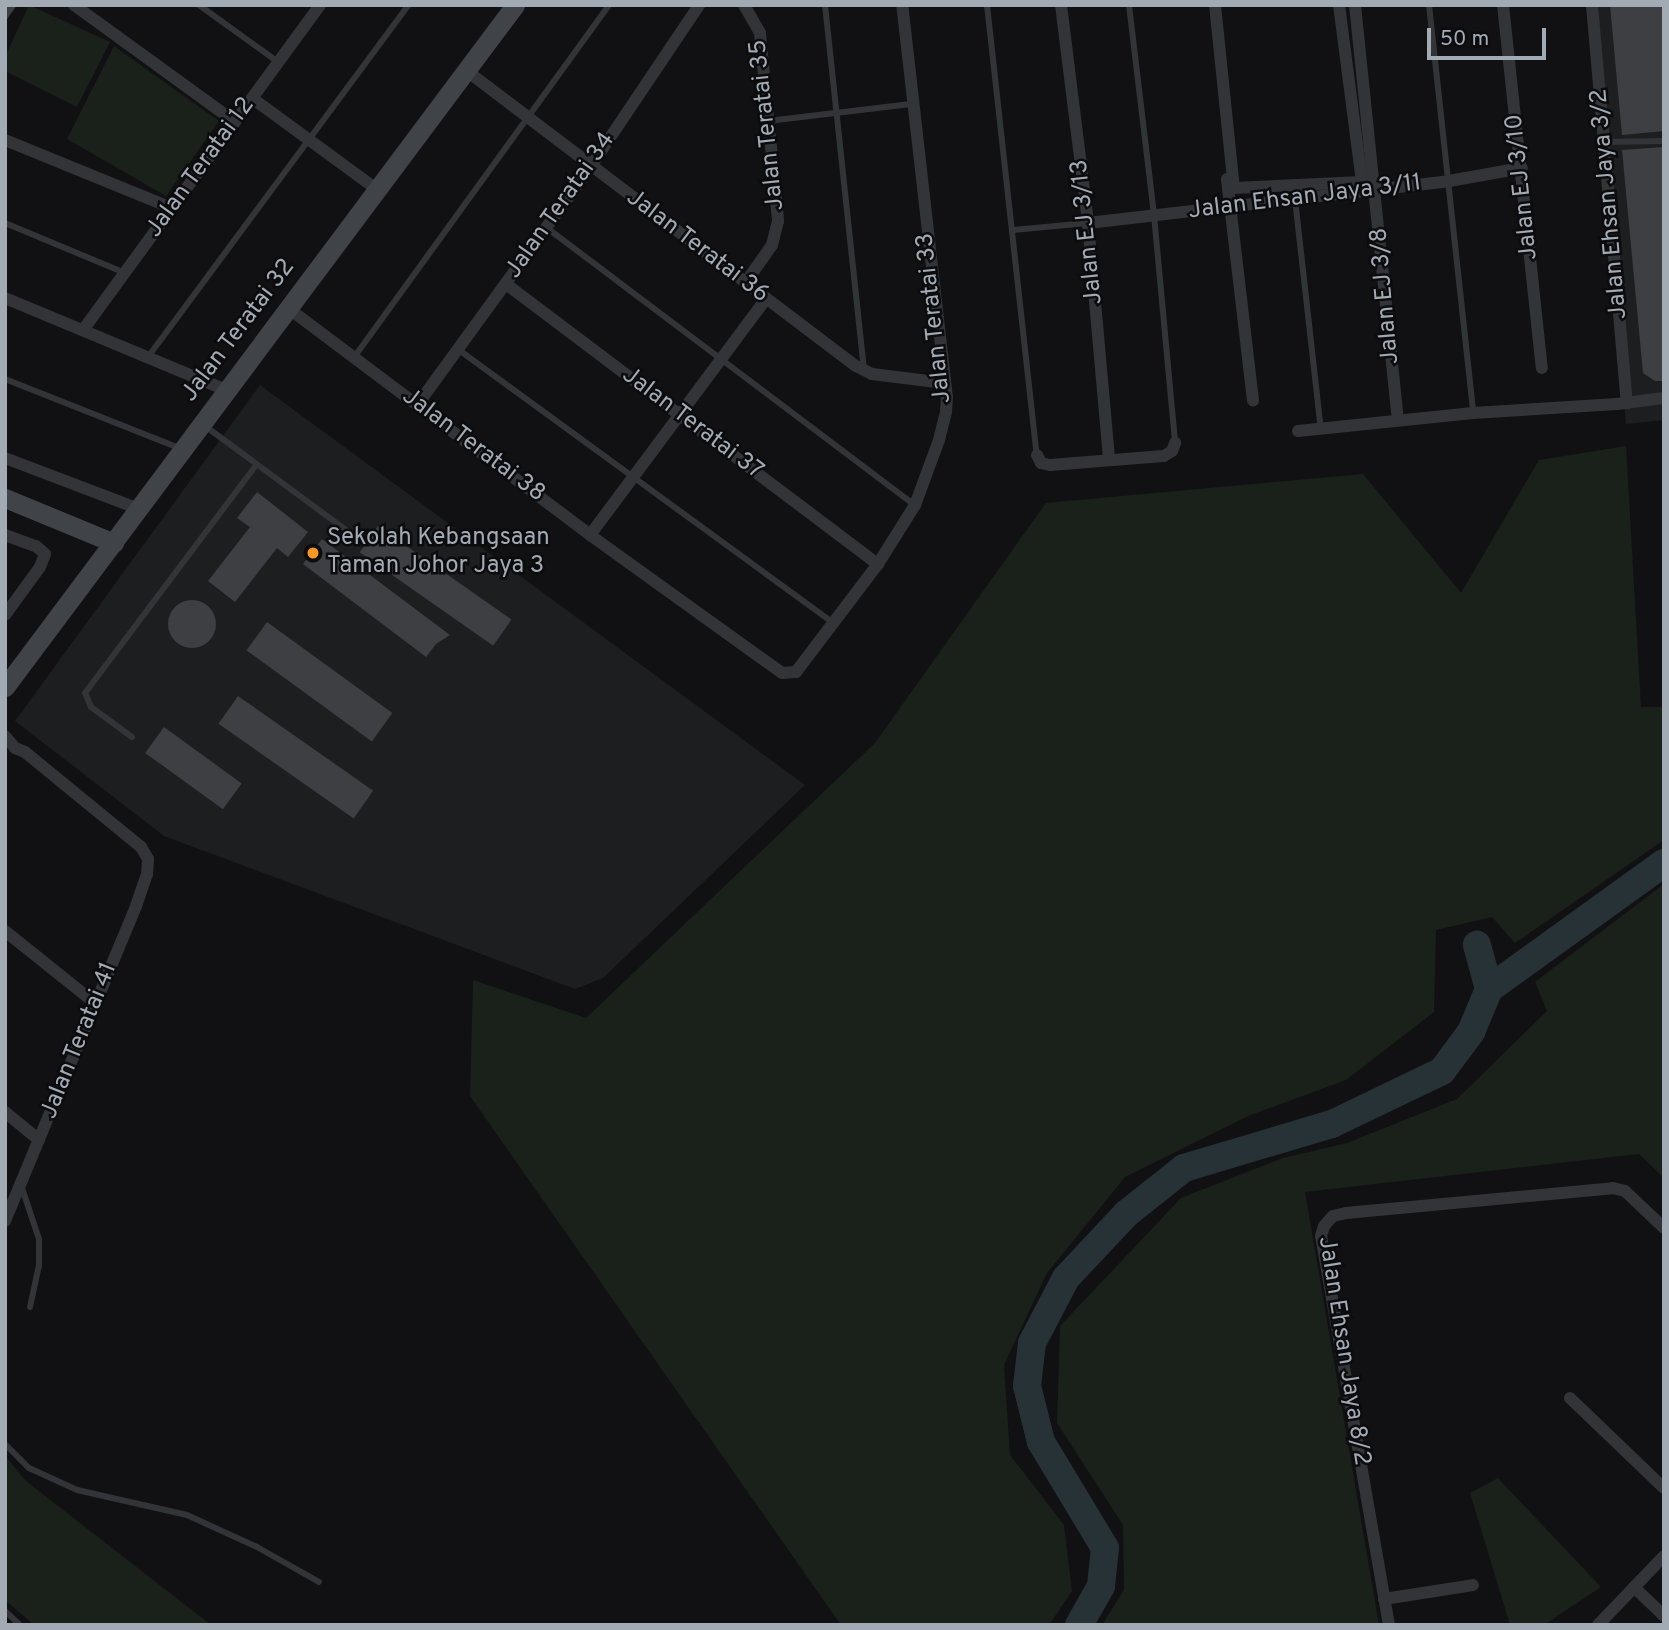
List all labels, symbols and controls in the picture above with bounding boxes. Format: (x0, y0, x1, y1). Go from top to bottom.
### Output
scale bar (1431, 14, 1550, 58)
text: 50 m (1440, 26, 1489, 53)
street label: Jalan Teratai 35 (745, 38, 791, 212)
street label: Jalan Ehsan Jaya 3/2 (1586, 87, 1634, 321)
street label: Jalan Teratai 12 (140, 92, 262, 244)
street label: Jalan EJ 3/10 (1501, 112, 1545, 262)
street label: Jalan Teratai 34 (500, 127, 622, 285)
street label: Jalan EJ 3/13 (1066, 158, 1110, 306)
street label: Jalan Ehsan Jaya 3/11 (1187, 169, 1423, 227)
street label: Jalan Teratai 36 (620, 184, 774, 310)
street label: Jalan EJ 3/8 (1366, 226, 1406, 366)
street label: Jalan Teratai 33 (912, 231, 958, 405)
street label: Jalan Teratai 32 (176, 254, 302, 408)
street label: Jalan Teratai 37 (615, 361, 769, 487)
street label: Jalan Teratai 38 (395, 383, 551, 509)
place label: Sekolah Kebangsaan Taman Johor Jaya 3 (327, 525, 550, 581)
marker: Sekolah Kebangsaan Taman Johor Jaya 3 (305, 545, 321, 561)
street label: Jalan Teratai 41 (35, 958, 125, 1124)
street label: Jalan Ehsan Jaya 8/2 (1311, 1234, 1375, 1468)

